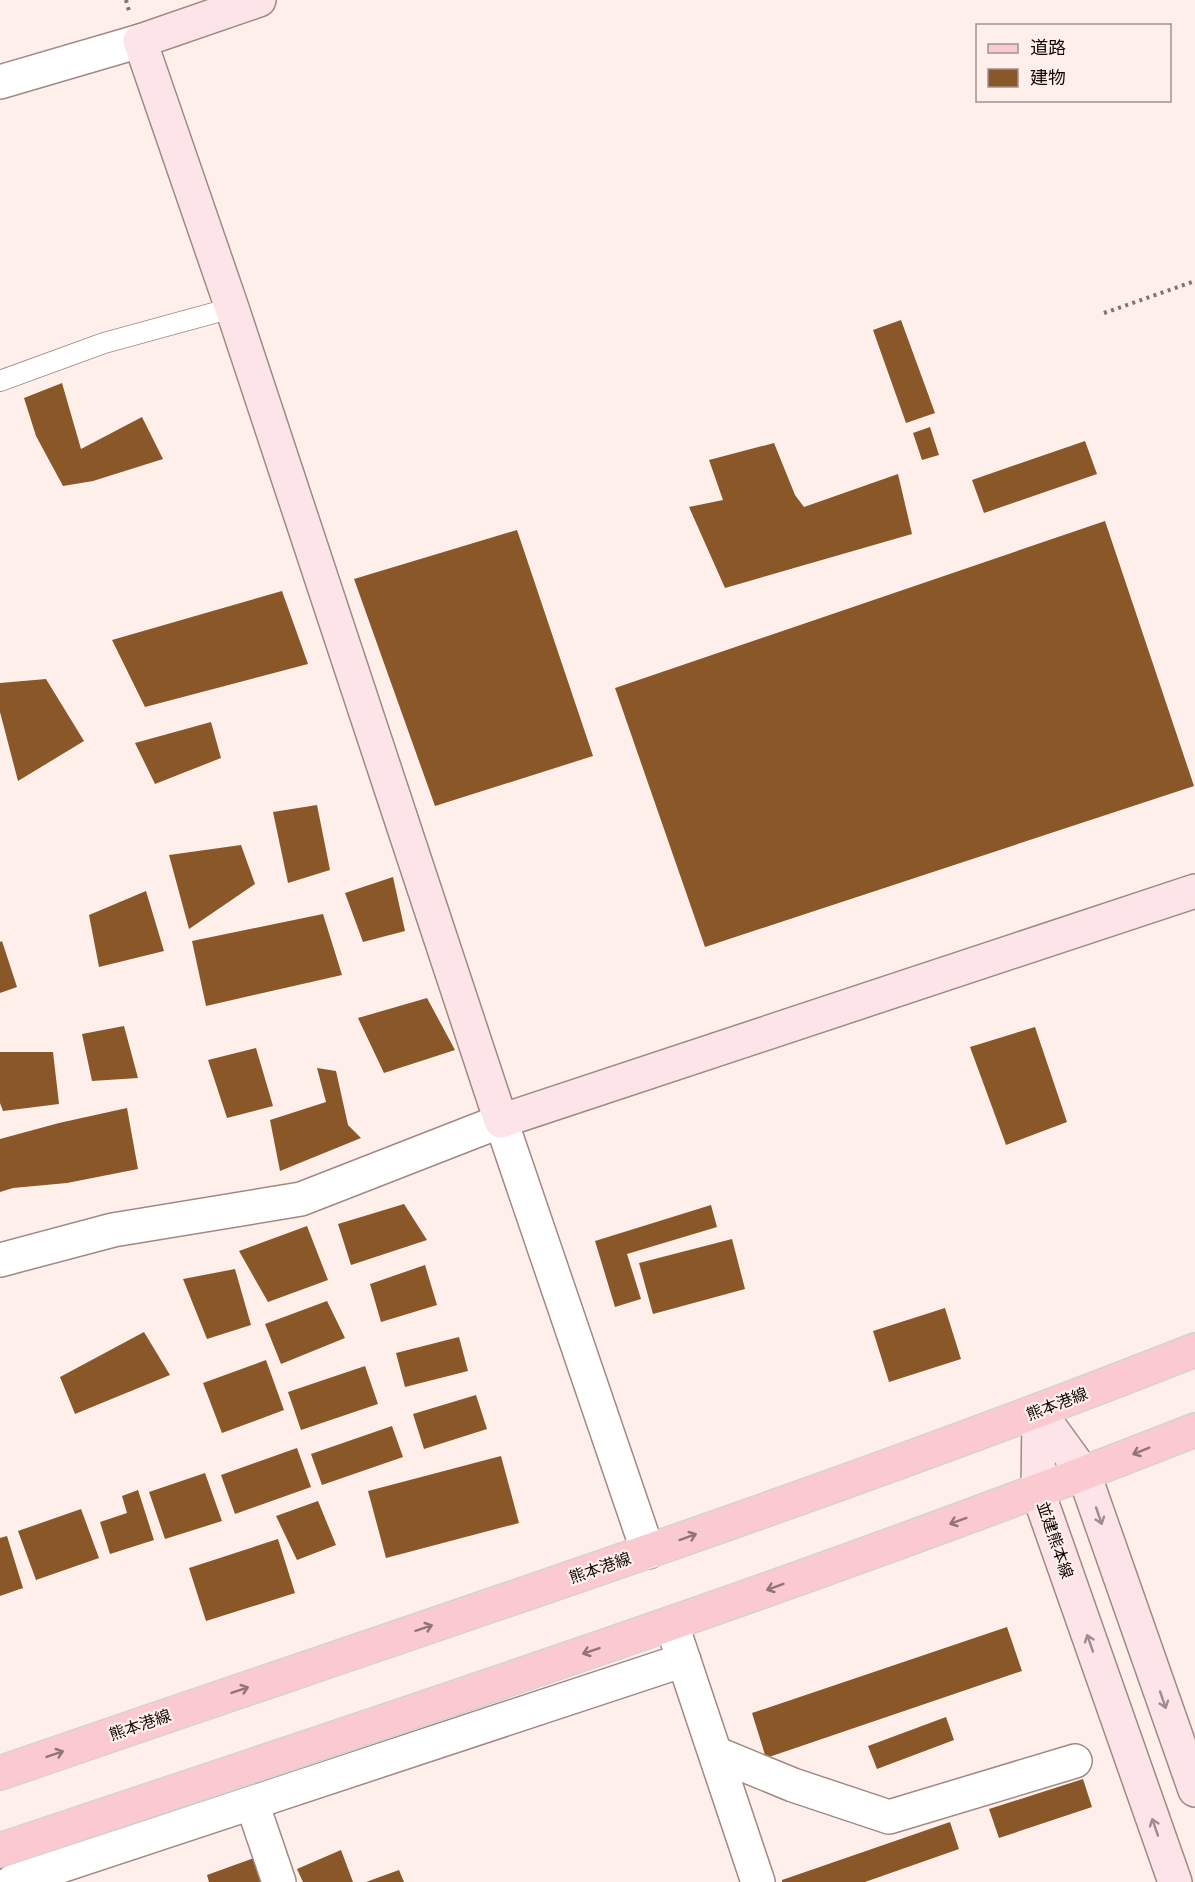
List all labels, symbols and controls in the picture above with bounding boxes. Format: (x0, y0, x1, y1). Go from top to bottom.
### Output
legend (976, 24, 1171, 102)
text: 道路 (1030, 36, 1066, 60)
text: 建物 (1030, 66, 1066, 90)
street label: 熊本港線 (1023, 1383, 1091, 1425)
one-way arrow (1132, 1447, 1150, 1458)
street label: 並建熊本線 (1032, 1499, 1078, 1581)
one-way arrow (1095, 1506, 1106, 1525)
one-way arrow (949, 1516, 968, 1527)
one-way arrow (679, 1531, 697, 1542)
street label: 熊本港線 (566, 1548, 634, 1588)
one-way arrow (766, 1582, 785, 1593)
one-way arrow (415, 1621, 433, 1632)
one-way arrow (1084, 1634, 1095, 1653)
one-way arrow (582, 1647, 601, 1658)
one-way arrow (230, 1684, 249, 1695)
one-way arrow (1159, 1690, 1170, 1709)
street label: 熊本港線 (106, 1705, 174, 1745)
one-way arrow (45, 1747, 64, 1758)
one-way arrow (1149, 1818, 1160, 1837)

